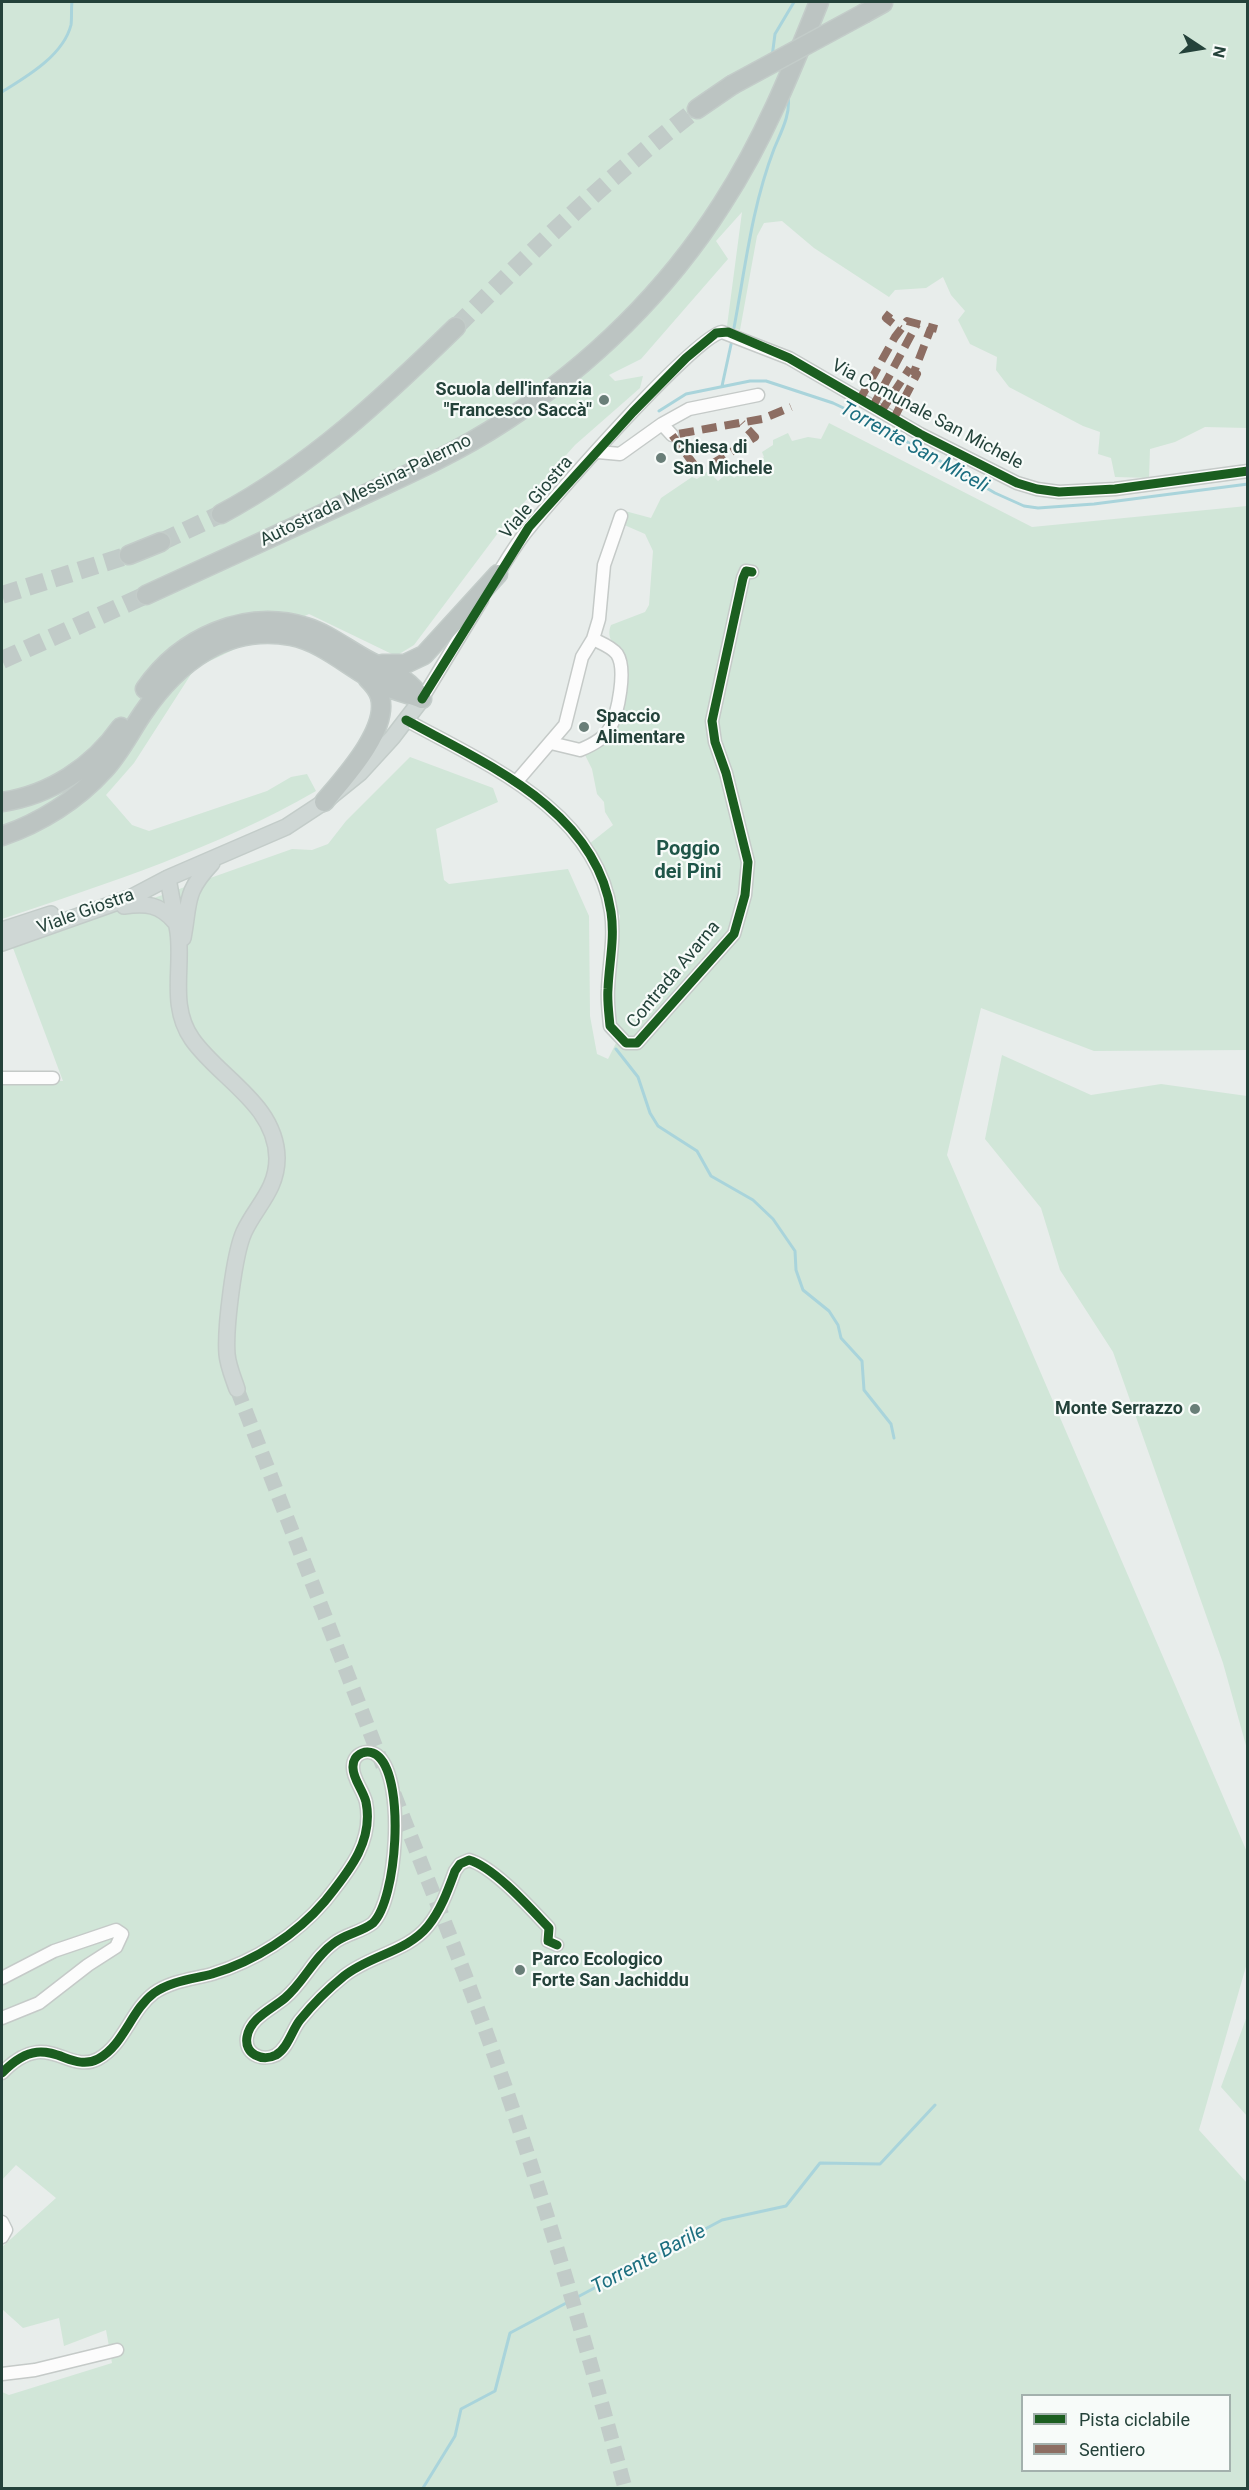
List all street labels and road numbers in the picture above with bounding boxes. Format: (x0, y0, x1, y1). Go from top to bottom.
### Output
street label: Via Comunale San Michele (828, 355, 1026, 475)
street label: Autostrada Messina-Palermo (257, 430, 475, 552)
street label: Viale Giostra (496, 452, 578, 544)
street label: Viale Giostra (35, 884, 137, 940)
street label: Contrada Avarna (623, 917, 725, 1033)

